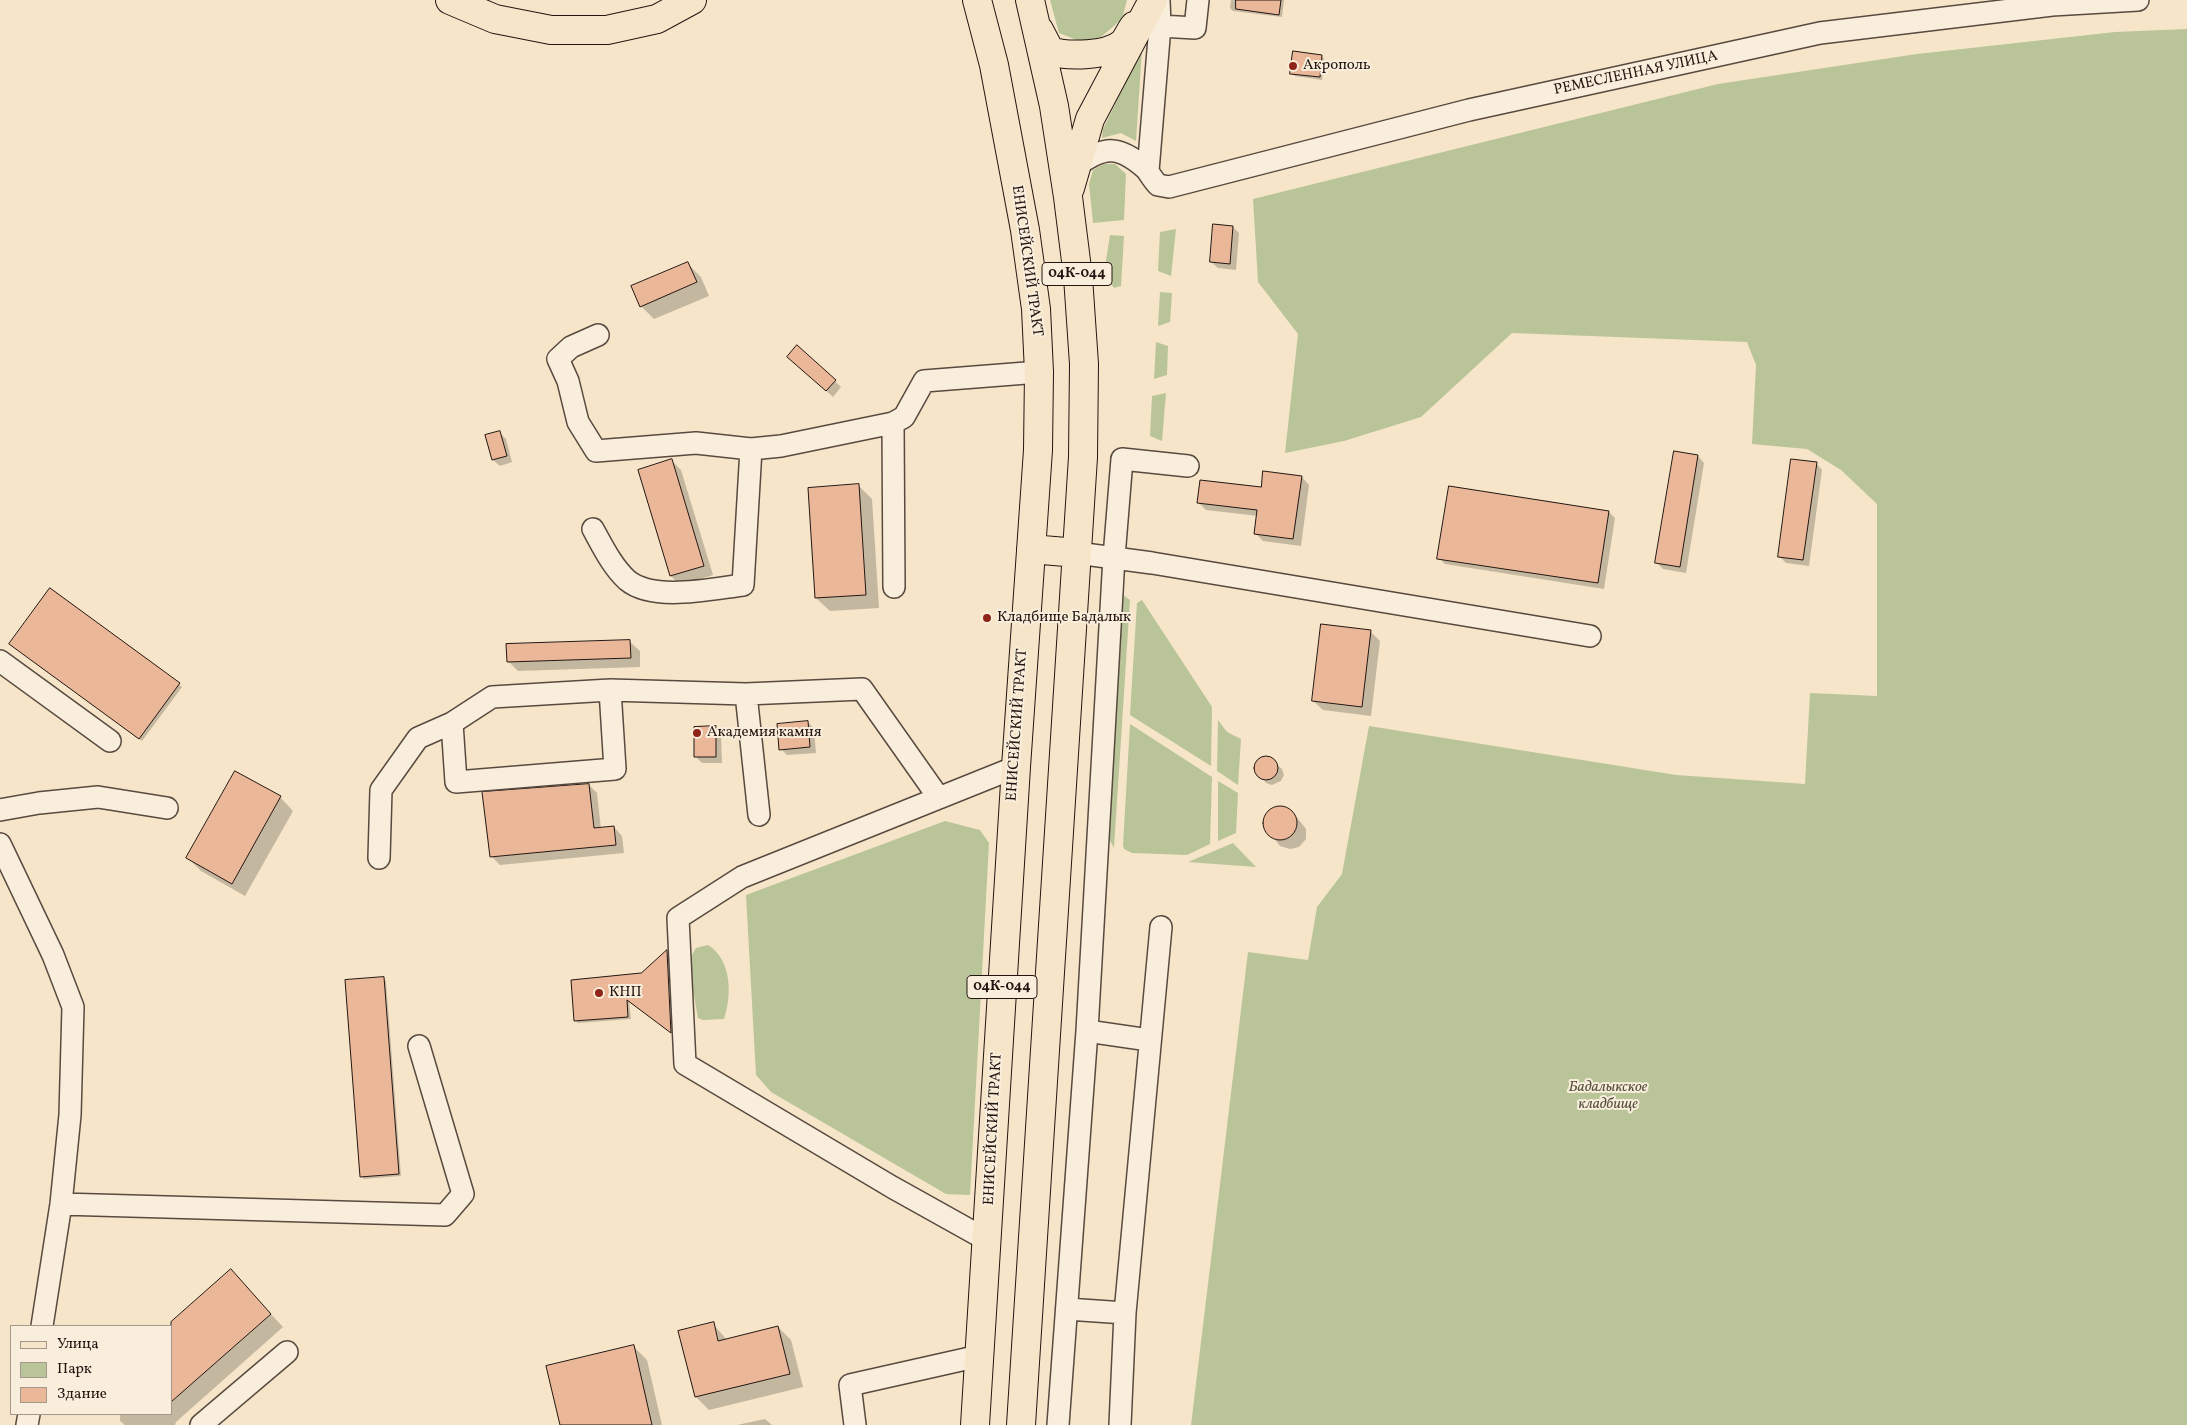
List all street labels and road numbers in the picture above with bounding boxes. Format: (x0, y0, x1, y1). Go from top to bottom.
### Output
street label: РЕМЕСЛЕННАЯ УЛИЦА (1552, 48, 1720, 100)
street label: ЕНИСЕЙСКИЙ ТРАКТ (1006, 184, 1046, 338)
road number: 04К-044 (1042, 262, 1112, 286)
street label: ЕНИСЕЙСКИЙ ТРАКТ (1004, 648, 1032, 802)
road number: 04К-044 (967, 976, 1037, 999)
street label: ЕНИСЕЙСКИЙ ТРАКТ (981, 1052, 1007, 1206)

